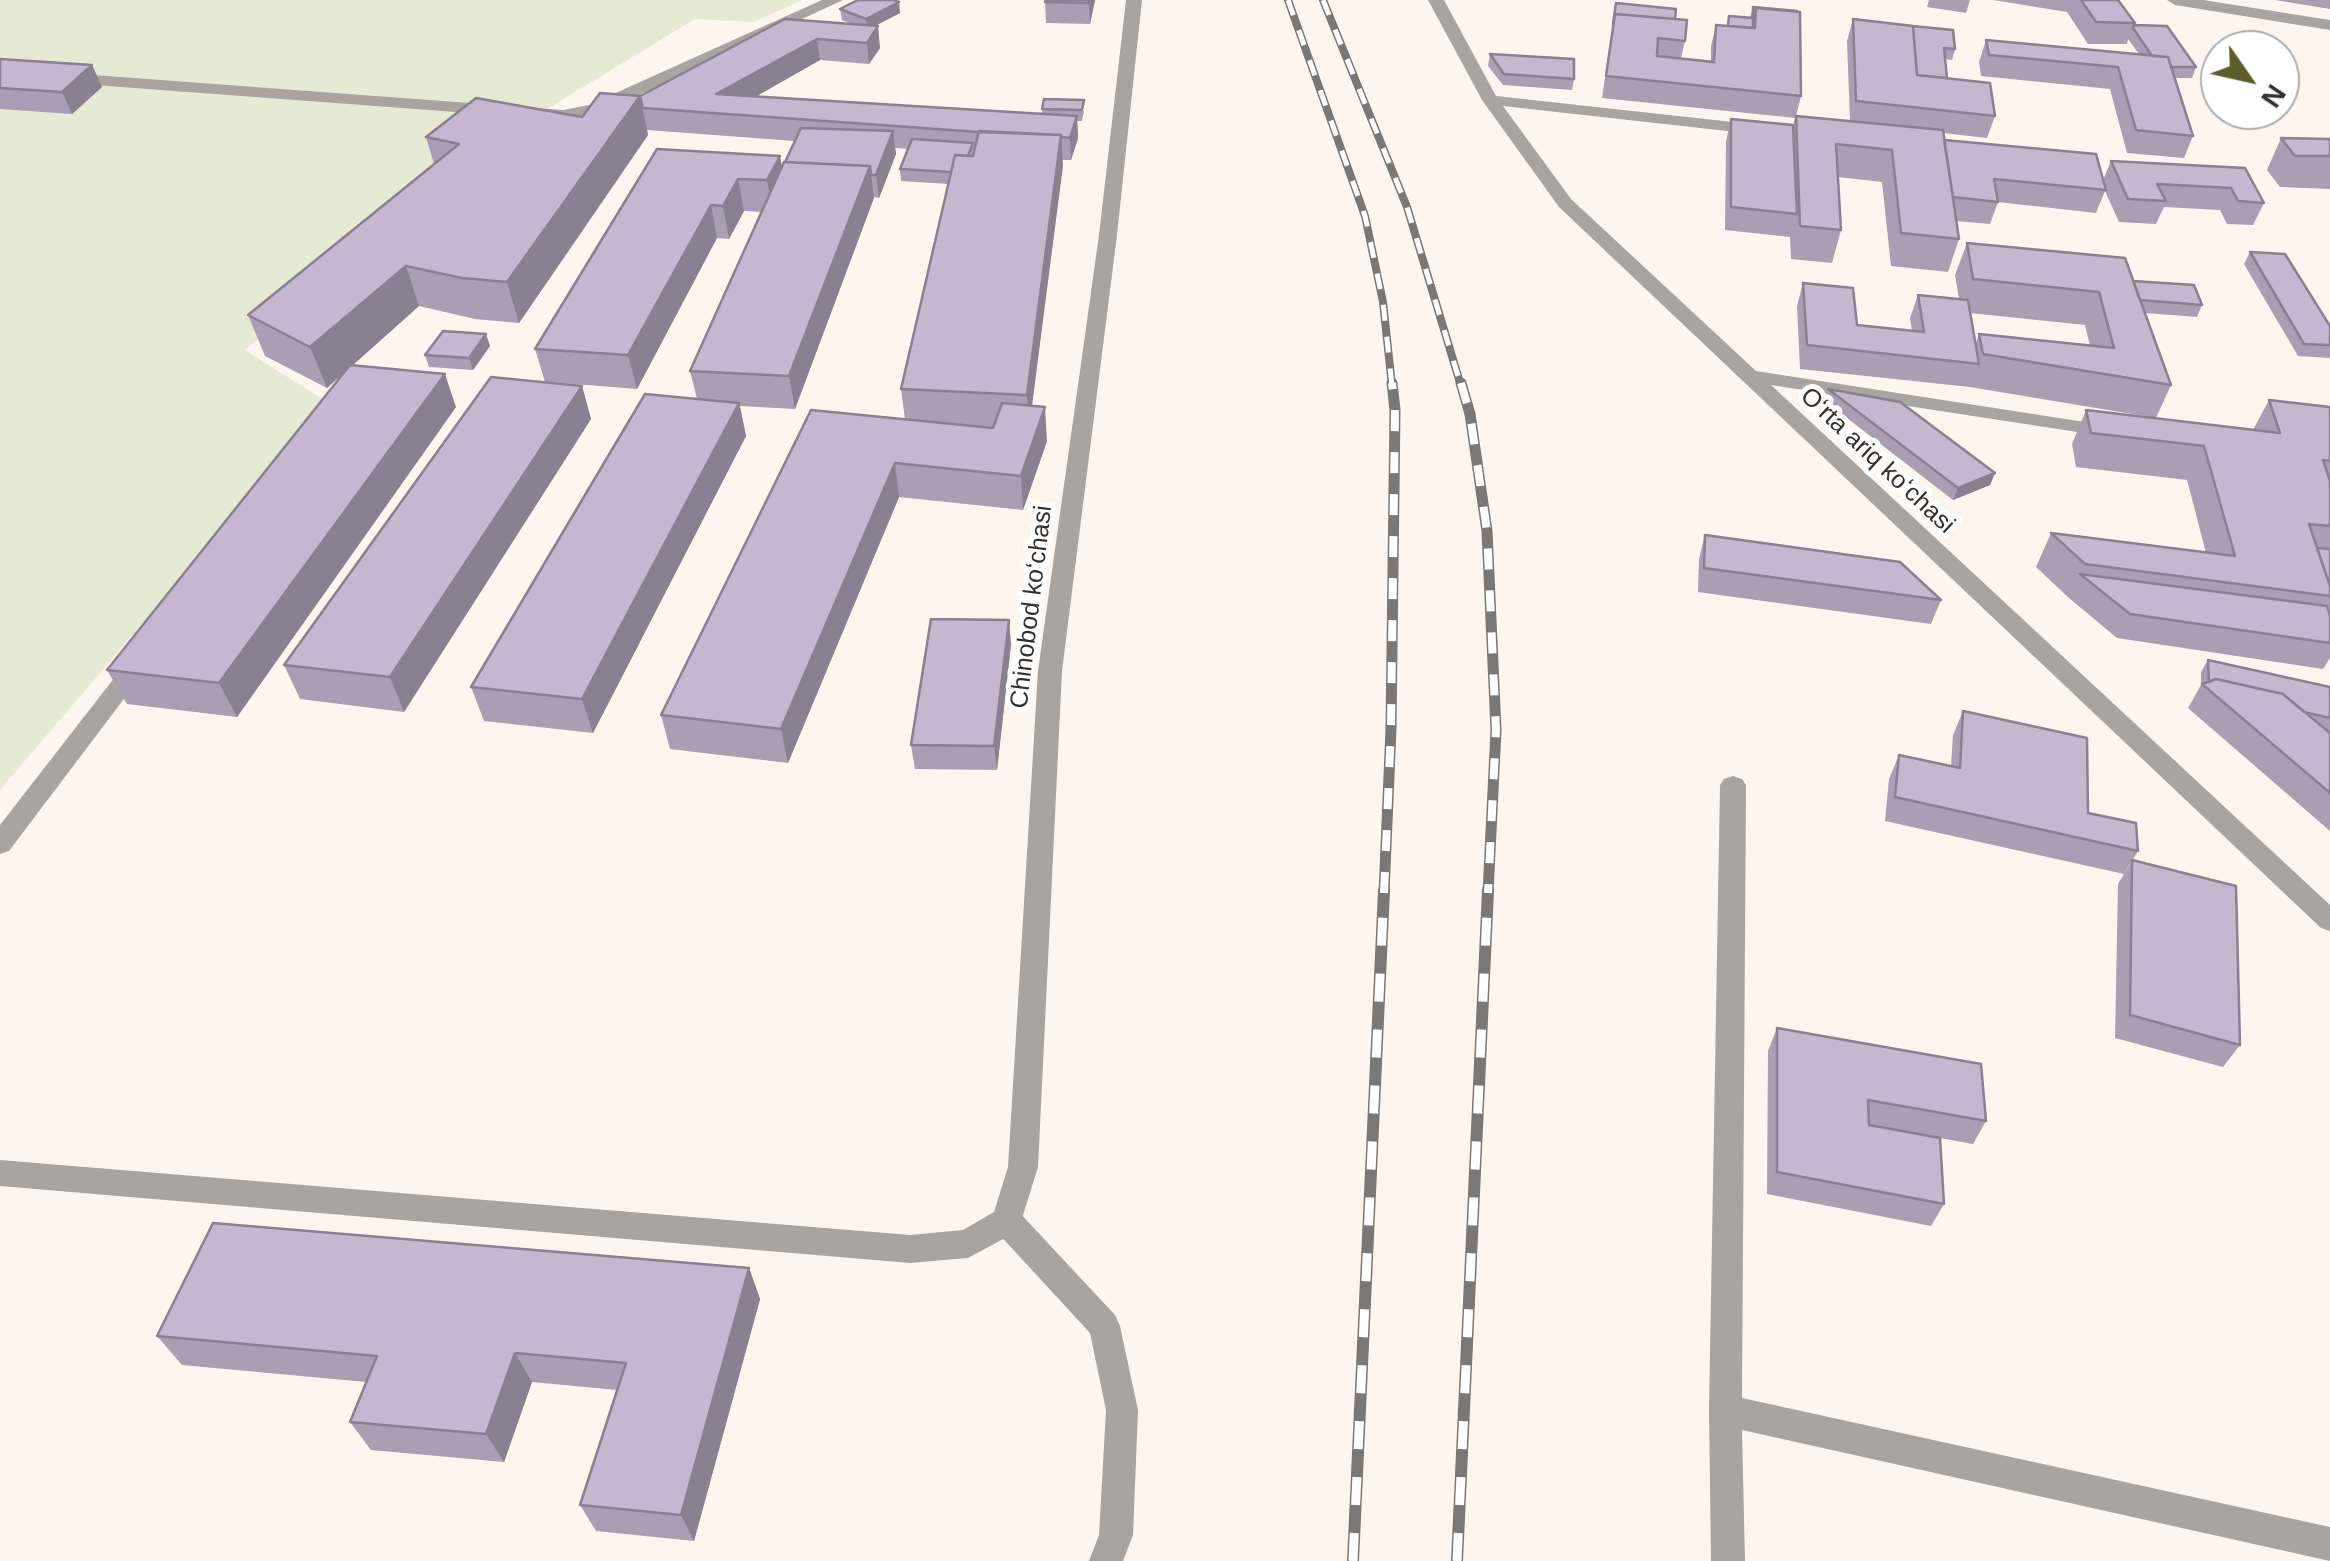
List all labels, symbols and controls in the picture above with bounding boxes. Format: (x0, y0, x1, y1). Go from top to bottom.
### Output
north arrow (2200, 30, 2300, 130)
text: N (2255, 79, 2292, 113)
street label: Oʻrta ariq koʻchasi (1794, 382, 1960, 540)
street label: Chinobod koʻchasi (1005, 504, 1059, 710)

